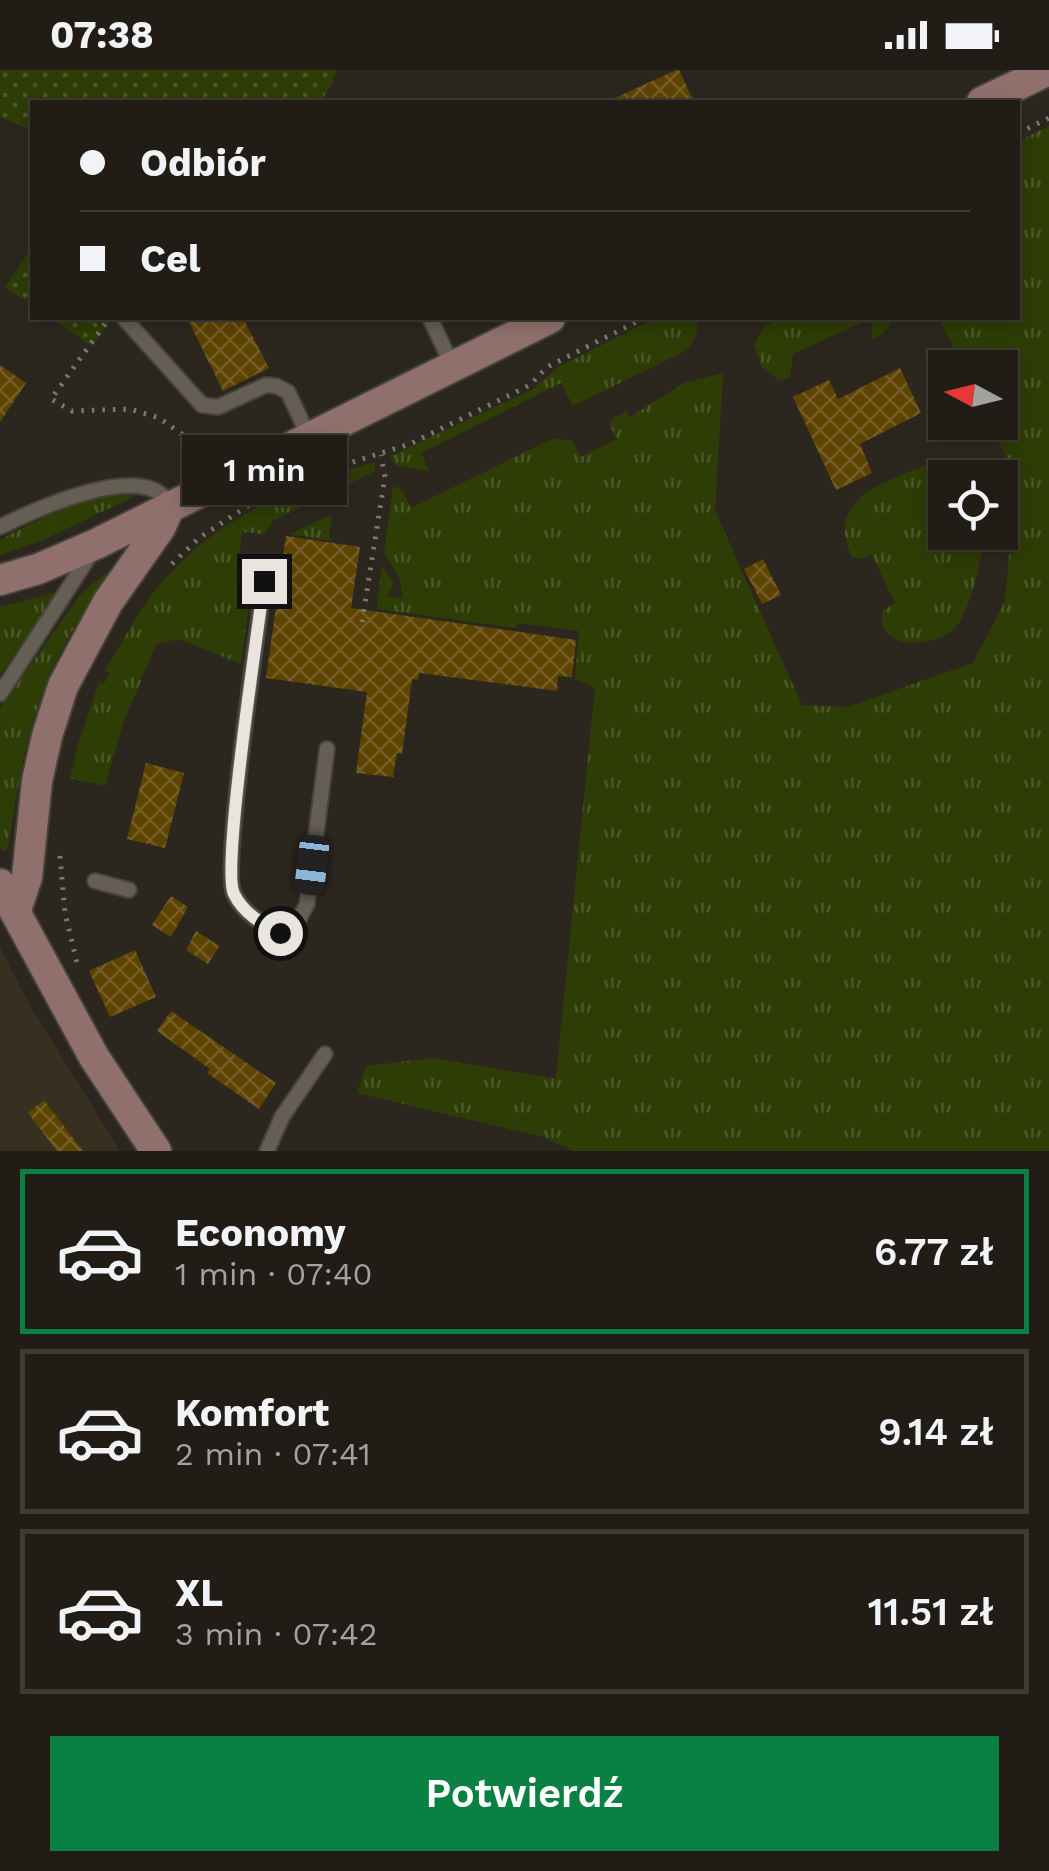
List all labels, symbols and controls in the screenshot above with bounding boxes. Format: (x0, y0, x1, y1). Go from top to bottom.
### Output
text: 07:38 (50, 13, 154, 57)
text: Odbiór (140, 141, 266, 185)
text: Cel (140, 237, 200, 281)
north arrow (928, 350, 1018, 440)
map controls (928, 350, 1018, 550)
callout: 1 min (182, 436, 346, 506)
text: 1 min (223, 451, 306, 489)
button: locate (928, 460, 1018, 550)
route end (242, 559, 287, 604)
car (293, 833, 331, 897)
route start (258, 911, 303, 956)
icon: car (55, 1207, 145, 1297)
text: Economy (175, 1211, 346, 1255)
text: 6.77 zł (874, 1230, 994, 1274)
text: 1 min · 07:40 (175, 1255, 372, 1293)
icon: car (55, 1387, 145, 1477)
text: Komfort (175, 1391, 329, 1435)
text: 9.14 zł (878, 1410, 994, 1454)
text: 2 min · 07:41 (175, 1435, 371, 1473)
icon: car (55, 1567, 145, 1657)
text: XL (175, 1571, 223, 1615)
text: 11.51 zł (868, 1590, 994, 1634)
text: 3 min · 07:42 (175, 1615, 377, 1653)
button: Potwierdź (50, 1736, 999, 1851)

